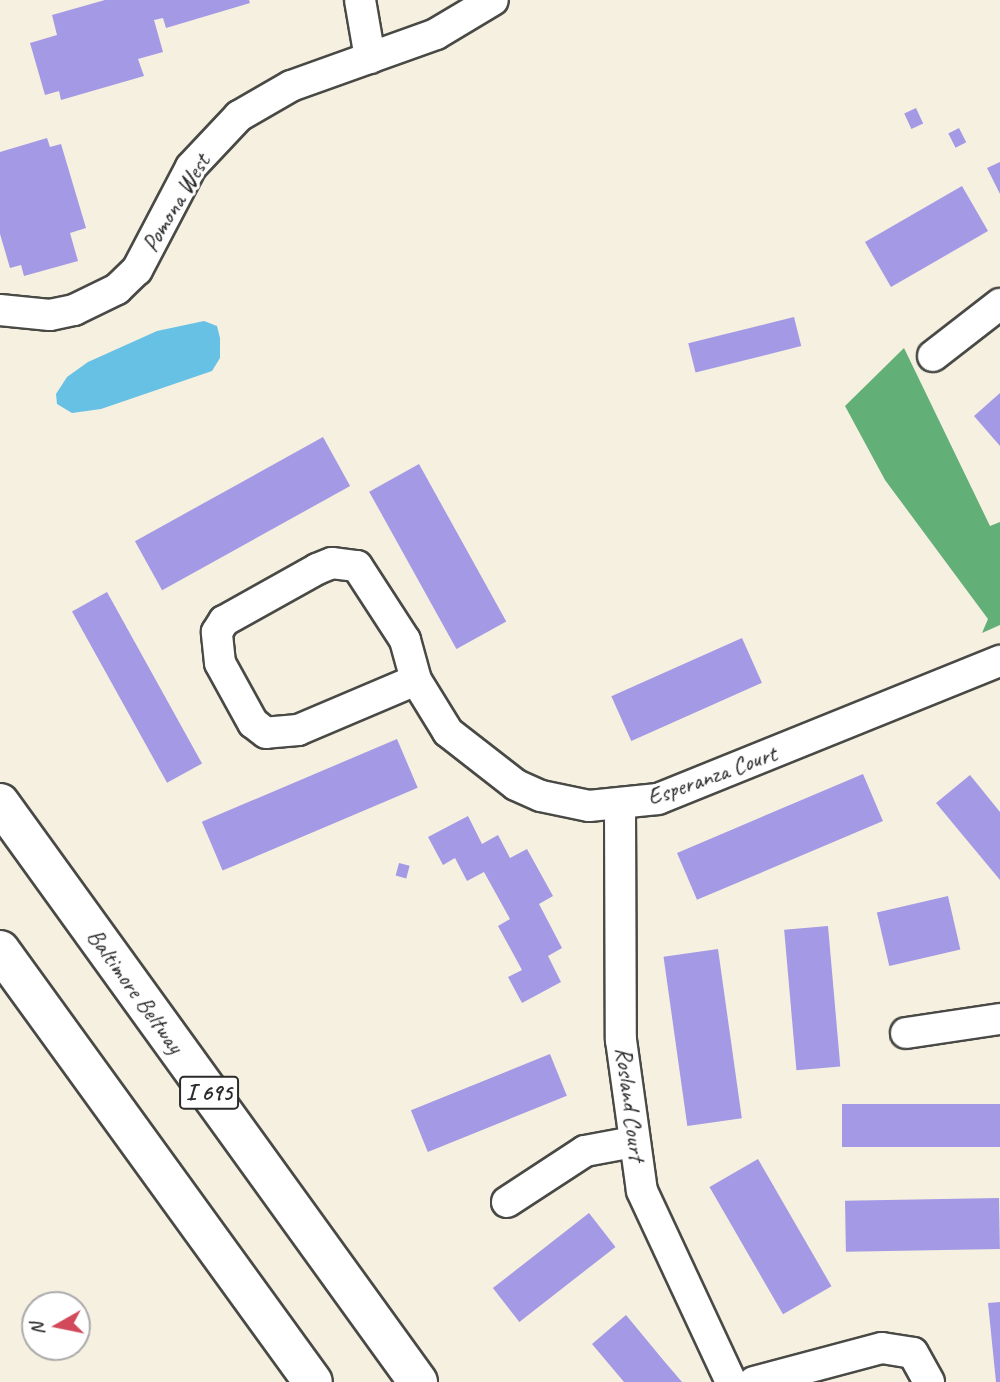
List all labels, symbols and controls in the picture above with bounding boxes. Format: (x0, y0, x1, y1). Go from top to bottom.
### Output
street label: Pomona West (136, 149, 216, 257)
street label: Esperanza Court (644, 739, 780, 813)
street label: Baltimore Beltway (80, 923, 190, 1059)
street label: Rosland Court (609, 1046, 651, 1162)
road number: I 695 (178, 1074, 241, 1112)
north arrow (21, 1291, 91, 1361)
text: N (24, 1321, 50, 1337)

